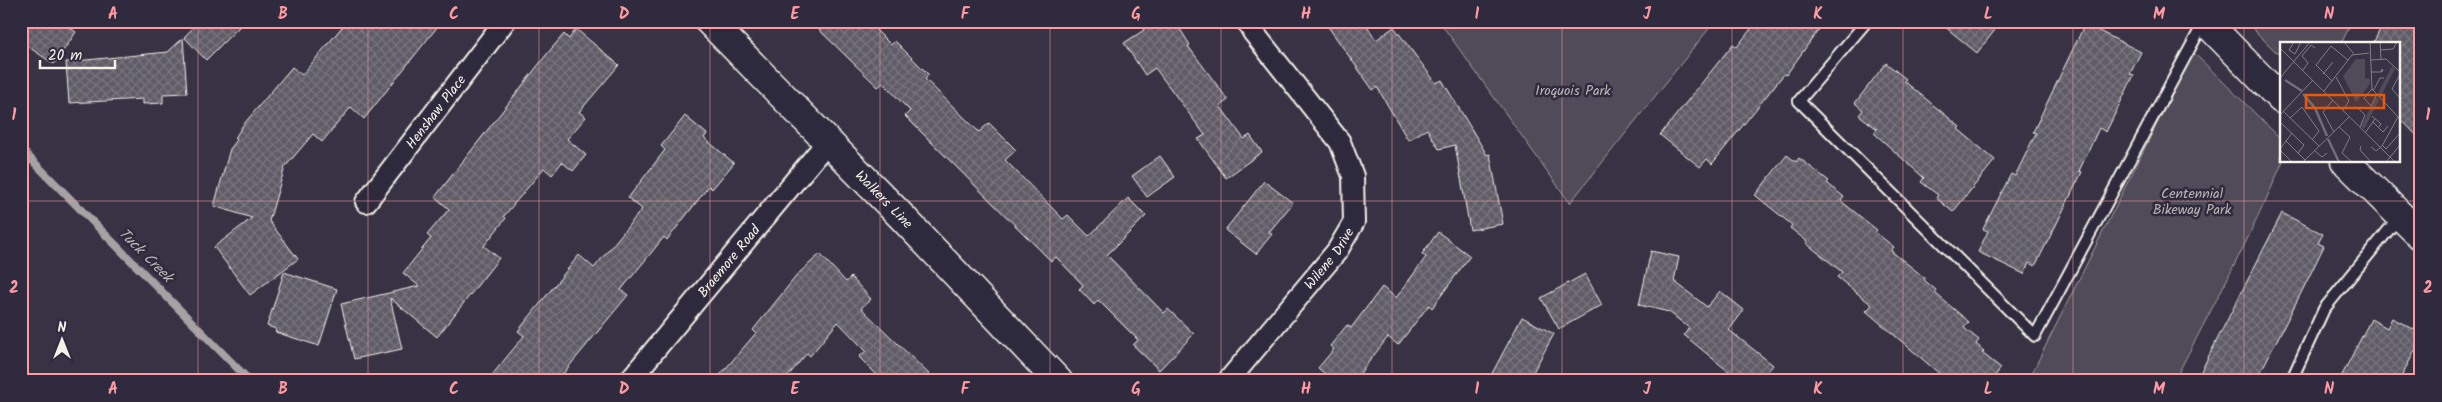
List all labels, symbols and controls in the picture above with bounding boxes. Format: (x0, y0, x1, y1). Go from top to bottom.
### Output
text: A (108, 2, 118, 27)
text: B (278, 2, 288, 27)
text: C (449, 2, 459, 27)
text: D (619, 2, 630, 27)
text: E (791, 2, 801, 27)
text: F (961, 2, 971, 27)
text: G (1131, 2, 1141, 27)
text: H (1301, 2, 1311, 27)
text: I (1475, 2, 1480, 27)
text: J (1643, 2, 1652, 27)
text: K (1813, 2, 1823, 27)
text: L (1984, 2, 1992, 27)
text: M (2153, 2, 2166, 27)
text: N (2324, 2, 2334, 27)
scale bar (40, 38, 115, 70)
inset map (2280, 42, 2400, 162)
text: 20 m (48, 44, 82, 68)
street label: Henshaw Place (401, 70, 472, 154)
park label: Iroquois Park (1535, 80, 1611, 102)
text: 1 (12, 103, 17, 128)
text: 1 (2426, 103, 2431, 128)
street label: Walkers Line (850, 165, 918, 235)
park label: Centennial Bikeway Park (2153, 183, 2232, 221)
street label: Braemore Road (693, 220, 767, 303)
water label: Tuck Creek (112, 223, 180, 290)
street label: Wilene Drive (1299, 223, 1361, 295)
text: 2 (9, 276, 19, 301)
text: 2 (2423, 276, 2433, 301)
north arrow (38, 314, 88, 364)
text: N (58, 317, 67, 339)
text: A (108, 377, 118, 402)
text: B (278, 377, 288, 402)
text: C (449, 377, 459, 402)
text: D (619, 377, 630, 402)
text: E (791, 377, 801, 402)
text: F (961, 377, 971, 402)
text: G (1131, 377, 1141, 402)
text: H (1301, 377, 1311, 402)
text: I (1475, 377, 1480, 402)
text: J (1643, 377, 1652, 402)
text: K (1813, 377, 1823, 402)
text: L (1984, 377, 1992, 402)
text: M (2153, 377, 2166, 402)
text: N (2324, 377, 2334, 402)

